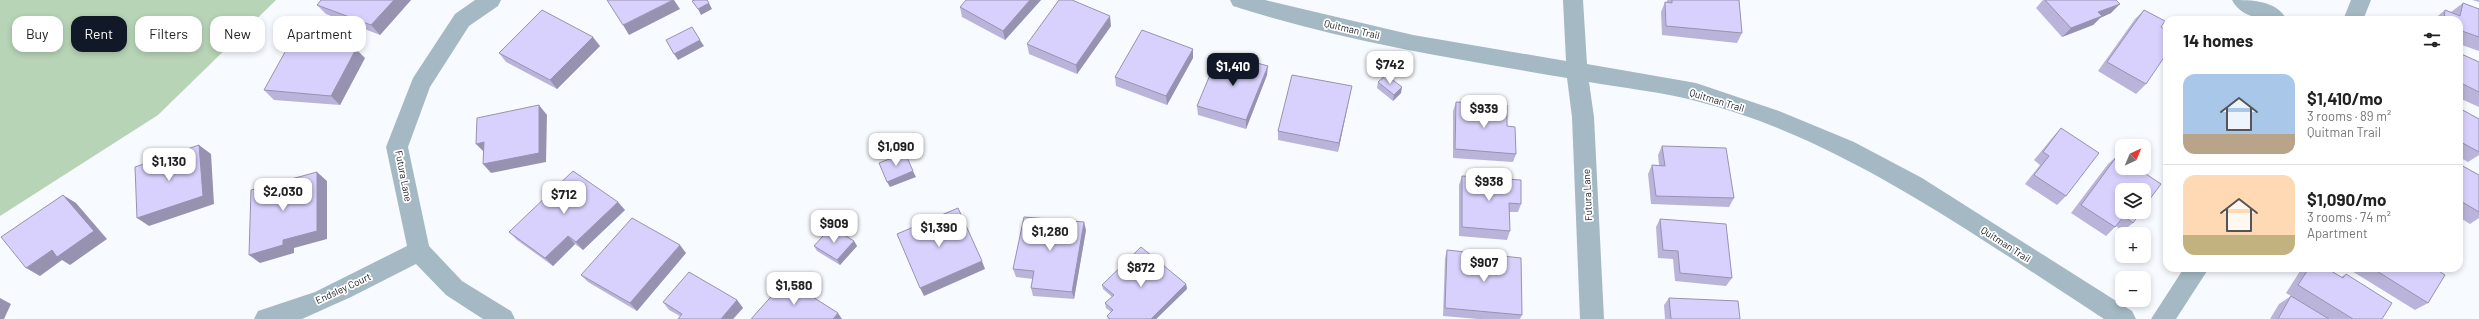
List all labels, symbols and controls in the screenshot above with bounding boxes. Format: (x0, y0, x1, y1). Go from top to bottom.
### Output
chip: Buy (12, 16, 63, 52)
chip: Rent (71, 16, 127, 52)
chip: Filters (135, 16, 202, 52)
chip: New (210, 16, 265, 52)
chip: Apartment (273, 16, 366, 52)
street label: Quitman Trail (1323, 17, 1381, 41)
icon: filters (2421, 29, 2443, 51)
text: 14 homes (2183, 30, 2253, 50)
pin: $742 (1366, 51, 1414, 85)
pin: $1,410 (1200, 53, 1266, 87)
text: $742 (1375, 56, 1405, 72)
text: $1,410 (1216, 58, 1250, 74)
street label: Quitman Trail (1688, 86, 1746, 114)
text: $1,410/mo (2307, 88, 2383, 108)
icon: home (2215, 90, 2263, 138)
pin: $939 (1460, 95, 1508, 129)
text: $939 (1470, 100, 1498, 116)
text: 3 rooms · 89 m² (2307, 108, 2391, 124)
text: Quitman Trail (2307, 124, 2381, 140)
pin: $1,090 (863, 133, 929, 167)
text: $1,090 (878, 138, 914, 154)
north arrow (2115, 139, 2151, 175)
map controls (2115, 139, 2151, 307)
pin: $1,130 (136, 148, 202, 182)
street label: Futura Lane (393, 149, 415, 203)
text: $1,130 (152, 153, 186, 169)
pin: $938 (1465, 168, 1513, 202)
street label: Futura Lane (1580, 169, 1594, 221)
text: $938 (1475, 173, 1503, 189)
pin: $2,030 (250, 178, 316, 212)
pin: $712 (540, 181, 588, 215)
text: $2,030 (263, 183, 303, 199)
button: layers (2115, 183, 2151, 219)
text: $712 (551, 186, 577, 202)
text: $1,090/mo (2307, 189, 2386, 209)
icon: home (2215, 191, 2263, 239)
text: 3 rooms · 74 m² (2307, 209, 2391, 225)
pin: $909 (810, 210, 858, 244)
pin: $1,390 (906, 214, 972, 248)
text: $909 (820, 215, 848, 231)
pin: $1,280 (1017, 218, 1083, 252)
text: $1,390 (921, 219, 957, 235)
text: $1,280 (1031, 223, 1069, 239)
street label: Quitman Trail (1979, 223, 2033, 265)
text: Apartment (2307, 225, 2368, 241)
button: + (2115, 227, 2151, 263)
pin: $907 (1460, 249, 1508, 283)
pin: $872 (1117, 254, 1165, 288)
text: $907 (1470, 254, 1498, 270)
text: $872 (1127, 259, 1155, 275)
street label: Endsley Court (313, 270, 373, 306)
button: − (2115, 271, 2151, 307)
pin: $1,580 (761, 272, 827, 306)
text: $1,580 (776, 277, 812, 293)

